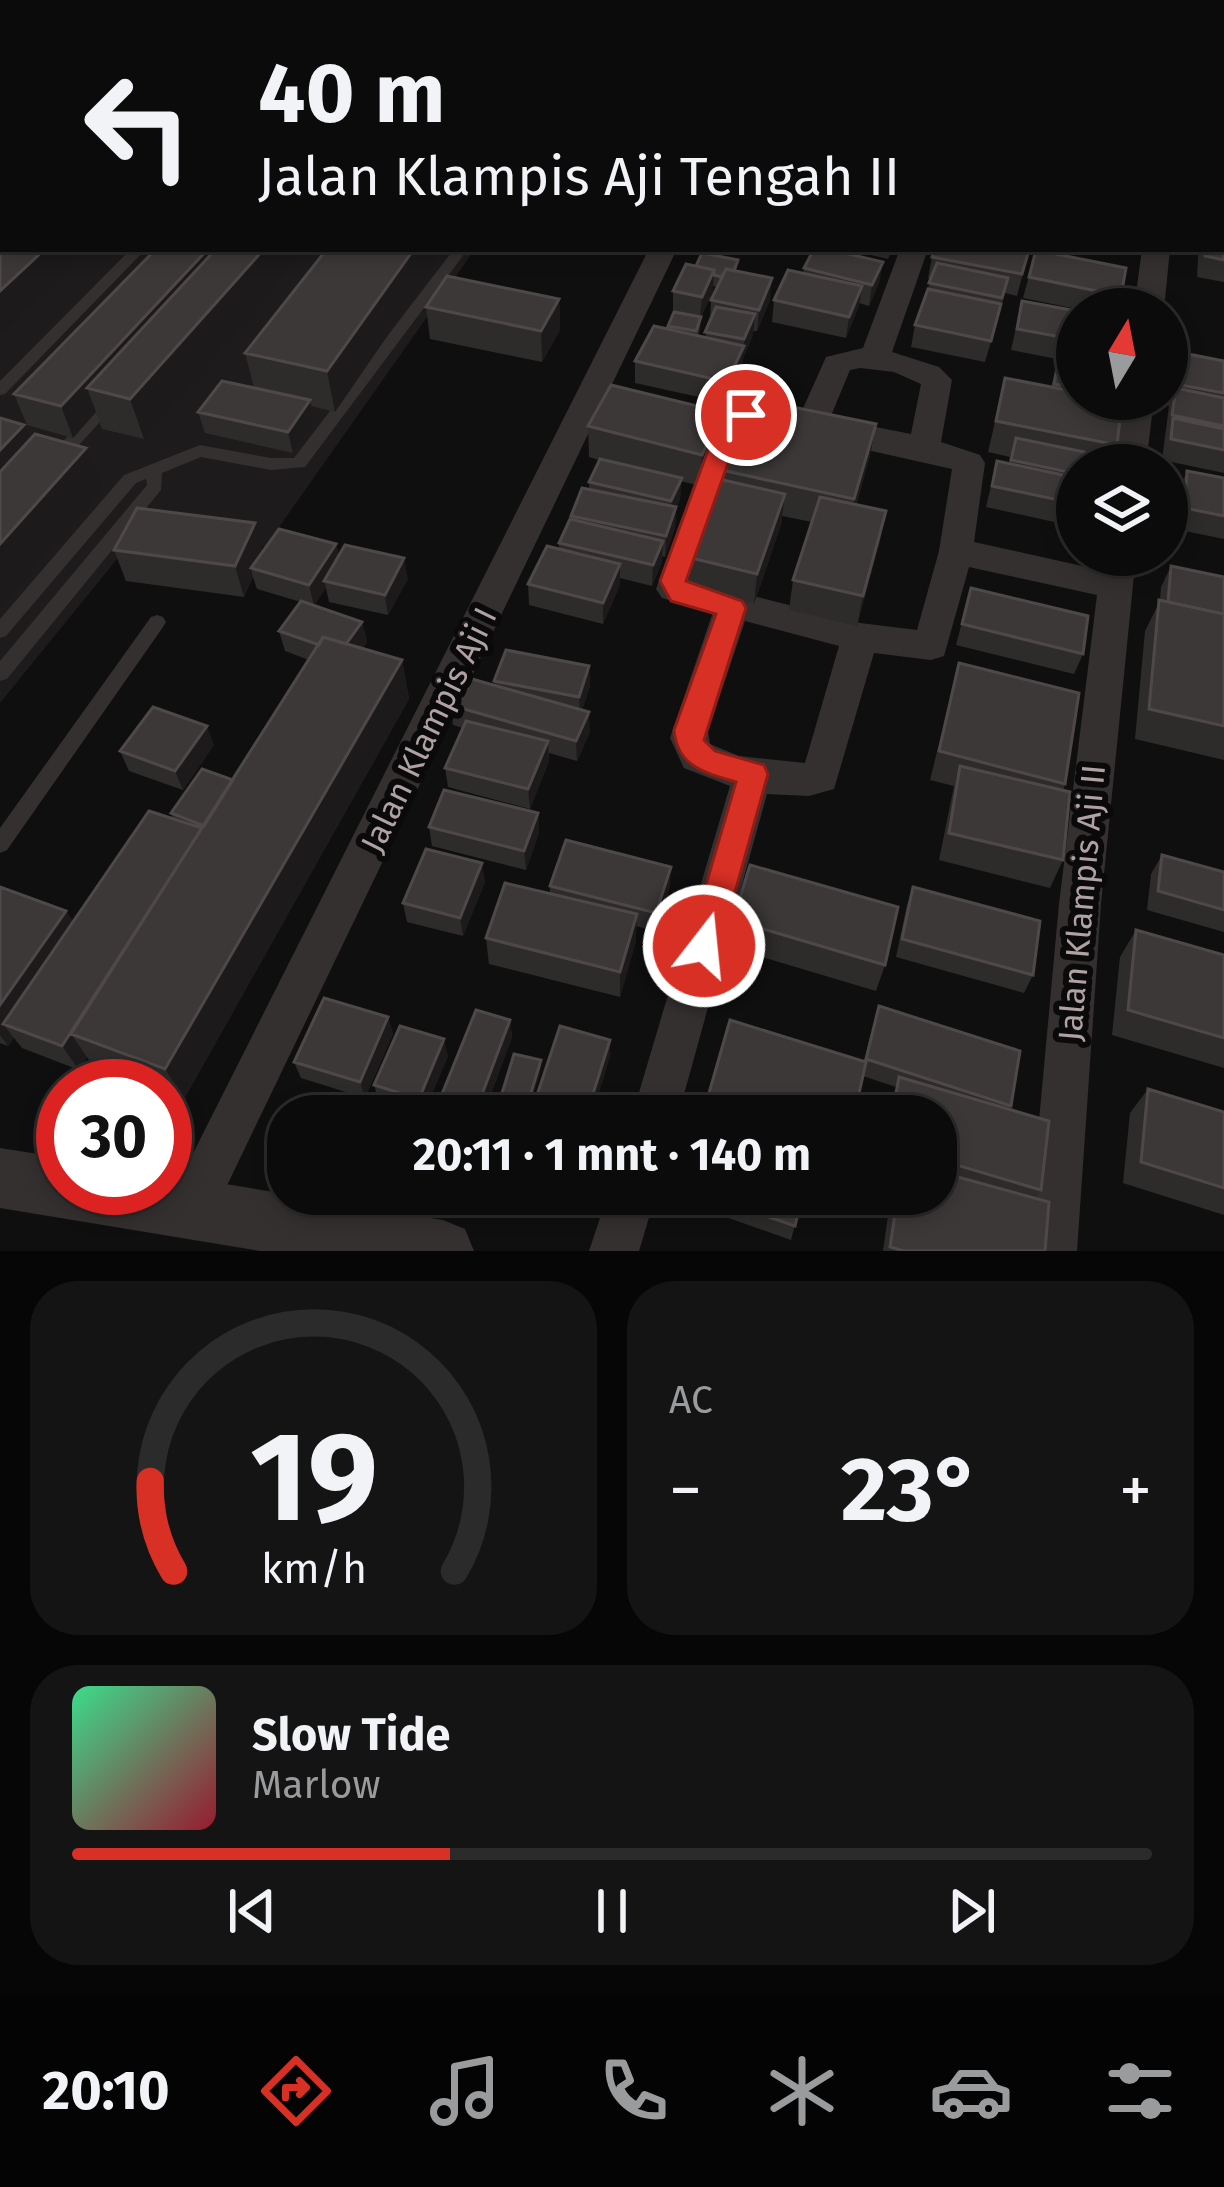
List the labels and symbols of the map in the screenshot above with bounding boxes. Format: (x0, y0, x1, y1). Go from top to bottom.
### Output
north arrow (1056, 288, 1188, 420)
pin (695, 364, 797, 466)
street label: Jalan Klampis Aji I (352, 601, 506, 859)
street label: Jalan Klampis Aji II (1050, 763, 1114, 1043)
position arrow (641, 883, 767, 1009)
speed limit sign: 30 (36, 1059, 192, 1215)

